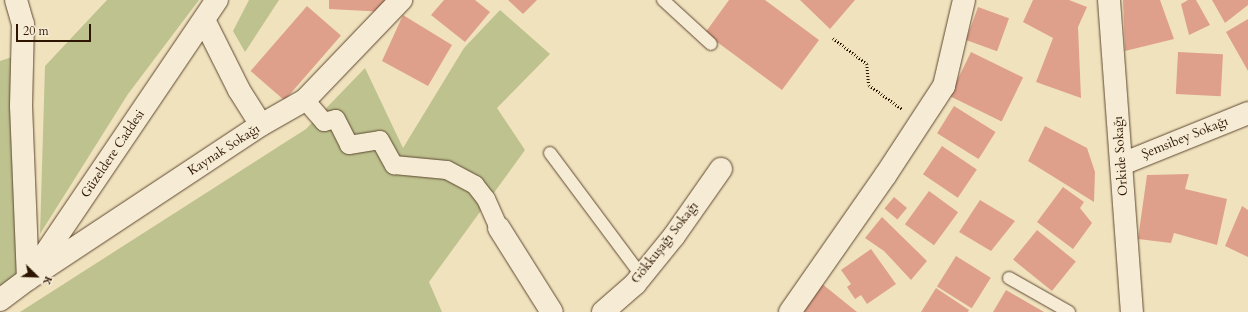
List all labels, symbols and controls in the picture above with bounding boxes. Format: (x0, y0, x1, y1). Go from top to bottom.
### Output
scale bar (18, 16, 93, 42)
text: 20 m (23, 23, 49, 39)
street label: Güzeldere Caddesi (78, 107, 148, 201)
street label: Şemsibey Sokağı (1140, 114, 1230, 162)
street label: Orkide Sokağı (1110, 116, 1132, 196)
street label: Kaynak Sokağı (185, 121, 263, 179)
street label: Gökkuşağı Sokağı (628, 199, 702, 287)
north arrow (16, 256, 56, 296)
text: K (39, 274, 56, 288)

